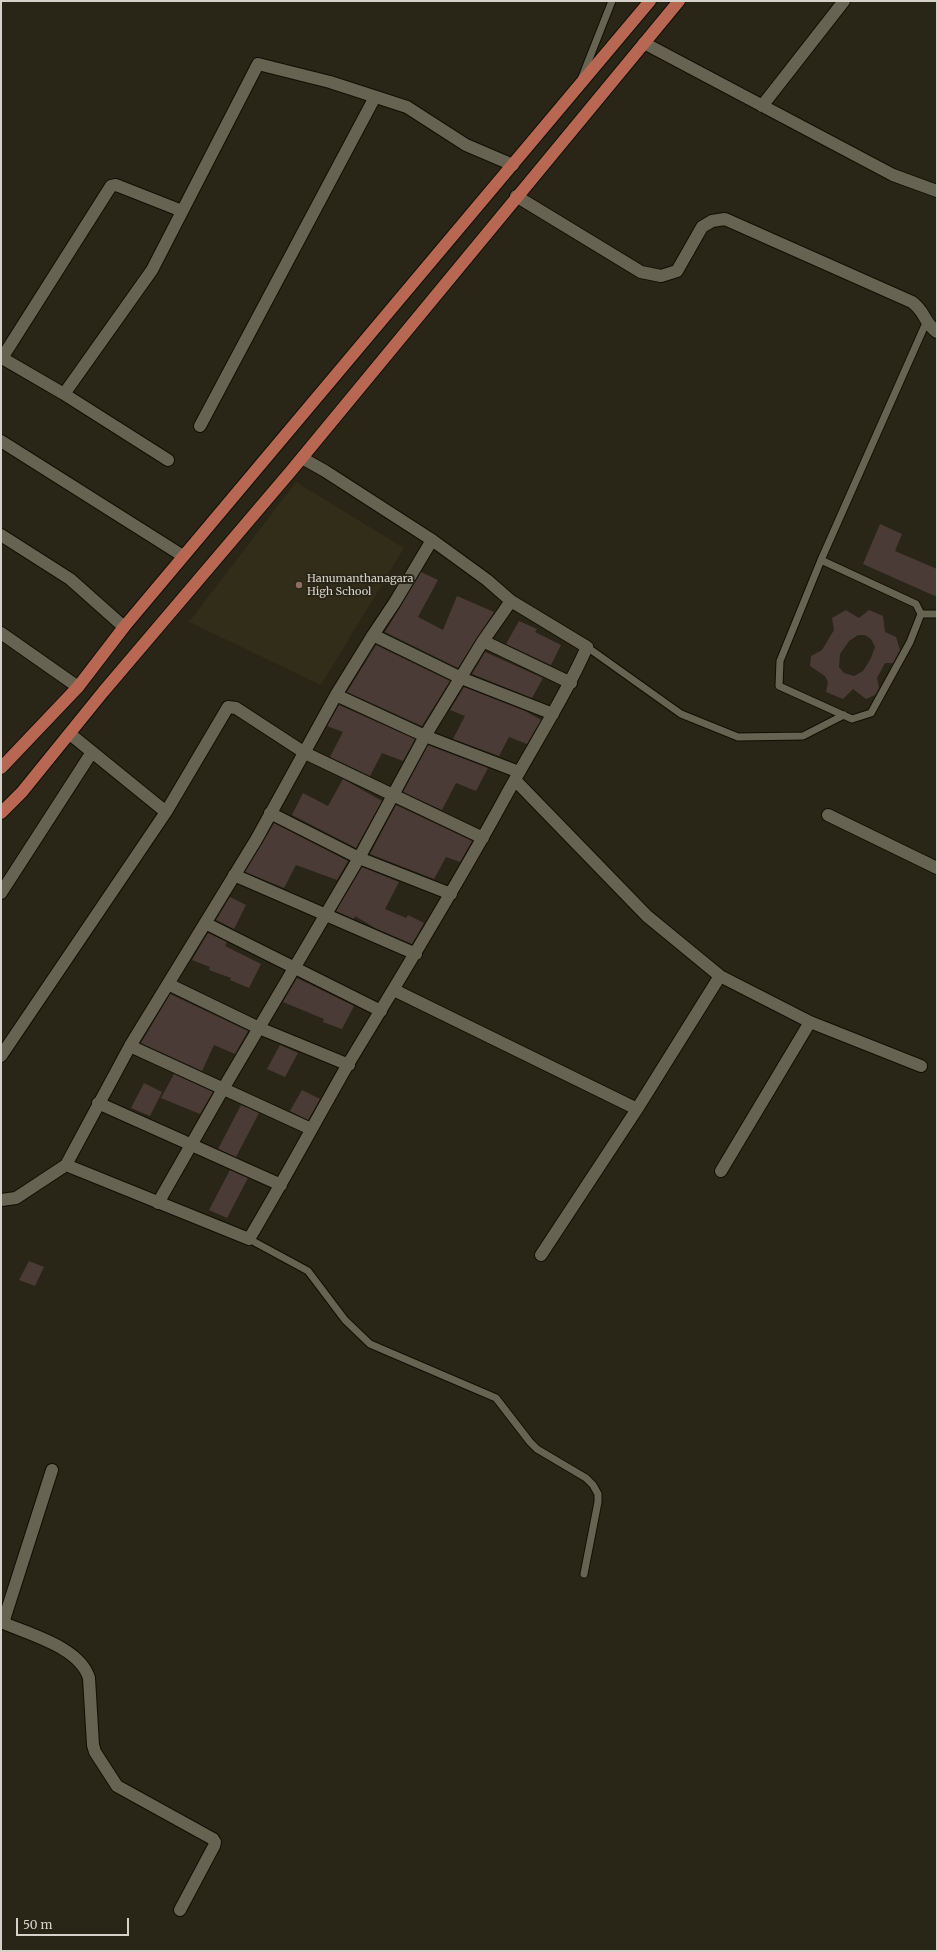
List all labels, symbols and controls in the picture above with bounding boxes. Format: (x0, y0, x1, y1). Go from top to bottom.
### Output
place label: Hanumanthanagara High School (307, 572, 413, 598)
marker: Hanumanthanagara High School (294, 580, 304, 590)
scale bar (18, 1910, 131, 1936)
text: 50 m (23, 1917, 52, 1932)

